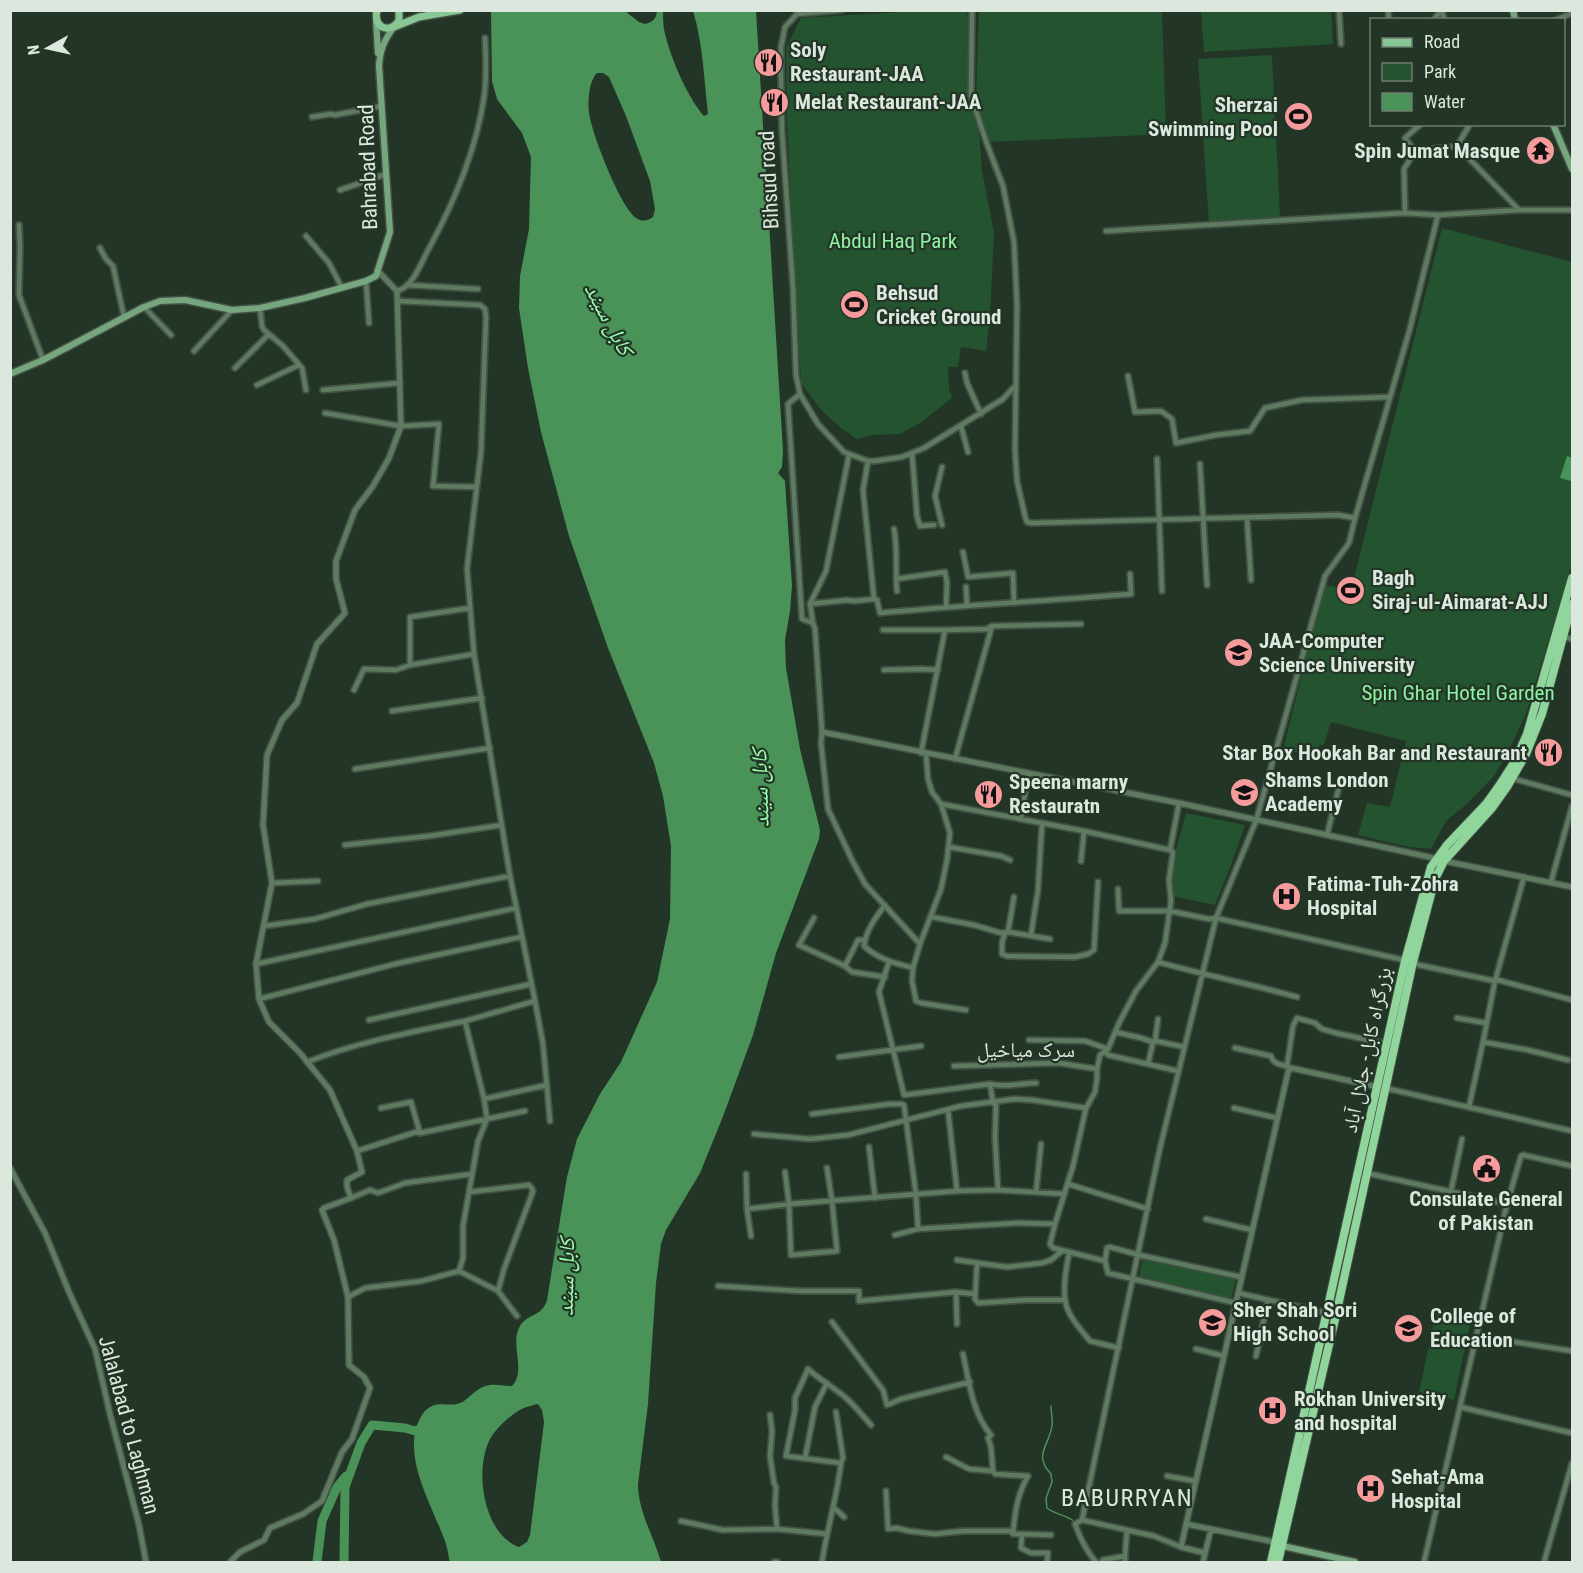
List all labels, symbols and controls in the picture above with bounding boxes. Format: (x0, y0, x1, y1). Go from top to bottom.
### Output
north arrow (18, 18, 78, 78)
legend (1370, 18, 1565, 126)
text: Road (1424, 31, 1460, 52)
place label: Soly Restaurant-JAA (790, 38, 924, 86)
text: N (24, 44, 44, 56)
restaurant icon: Soly Restaurant-JAA (753, 46, 785, 78)
text: Park (1424, 61, 1456, 82)
restaurant icon: Melat Restaurant-JAA (758, 86, 790, 118)
place label: Melat Restaurant-JAA (795, 90, 982, 114)
text: Water (1424, 91, 1466, 112)
place label: Sherzai Swimming Pool (1148, 93, 1278, 141)
sports icon: Sherzai Swimming Pool (1283, 101, 1315, 133)
street label: Bahrabad Road (354, 104, 382, 230)
street label: Bihsud road (754, 130, 784, 230)
temple icon: Spin Jumat Masque (1525, 135, 1557, 167)
place label: Spin Jumat Masque (1354, 139, 1520, 163)
park label: Abdul Haq Park (829, 229, 958, 253)
water label: کابل سيند (579, 279, 640, 363)
place label: Behsud Cricket Ground (876, 281, 1001, 329)
sports icon: Behsud Cricket Ground (839, 289, 871, 321)
place label: Bagh Siraj-ul-Aimarat-AJJ (1372, 566, 1548, 614)
sports icon: Bagh Siraj-ul-Aimarat-AJJ (1335, 574, 1367, 606)
place label: JAA-Computer Science University (1259, 629, 1415, 677)
school or university icon: JAA-Computer Science University (1222, 637, 1254, 669)
park label: Spin Ghar Hotel Garden (1361, 681, 1555, 705)
restaurant icon: Star Box Hookah Bar and Restaurant (1532, 737, 1564, 769)
place label: Star Box Hookah Bar and Restaurant (1222, 741, 1527, 765)
water label: کابل سيند (746, 745, 775, 827)
place label: Shams London Academy (1265, 768, 1389, 816)
place label: Speena marny Restauratn (1009, 770, 1129, 818)
school or university icon: Shams London Academy (1228, 776, 1260, 808)
restaurant icon: Speena marny Restauratn (972, 778, 1004, 810)
place label: Fatima-Tuh-Zohra Hospital (1307, 872, 1459, 920)
hospital icon: Fatima-Tuh-Zohra Hospital (1270, 880, 1302, 912)
street label: بزرگراه کابل- جلال آباد (1338, 965, 1397, 1135)
street label: سرک میاخیل (977, 1038, 1075, 1063)
public building icon: Consulate General of Pakistan (1470, 1152, 1502, 1184)
place label: Consulate General of Pakistan (1409, 1187, 1563, 1235)
water label: کابل سيند (553, 1234, 580, 1316)
place label: Sher Shah Sori High School (1233, 1298, 1357, 1346)
place label: College of Education (1430, 1304, 1516, 1352)
school or university icon: Sher Shah Sori High School (1196, 1306, 1228, 1338)
school or university icon: College of Education (1393, 1312, 1425, 1344)
street label: Jalalabad to Laghman (94, 1333, 164, 1517)
place label: Rokhan University and hospital (1294, 1387, 1447, 1435)
hospital icon: Rokhan University and hospital (1257, 1395, 1289, 1427)
place label: Sehat-Ama Hospital (1391, 1465, 1484, 1513)
hospital icon: Sehat-Ama Hospital (1354, 1473, 1386, 1505)
district label: BABURRYAN (1061, 1484, 1193, 1512)

